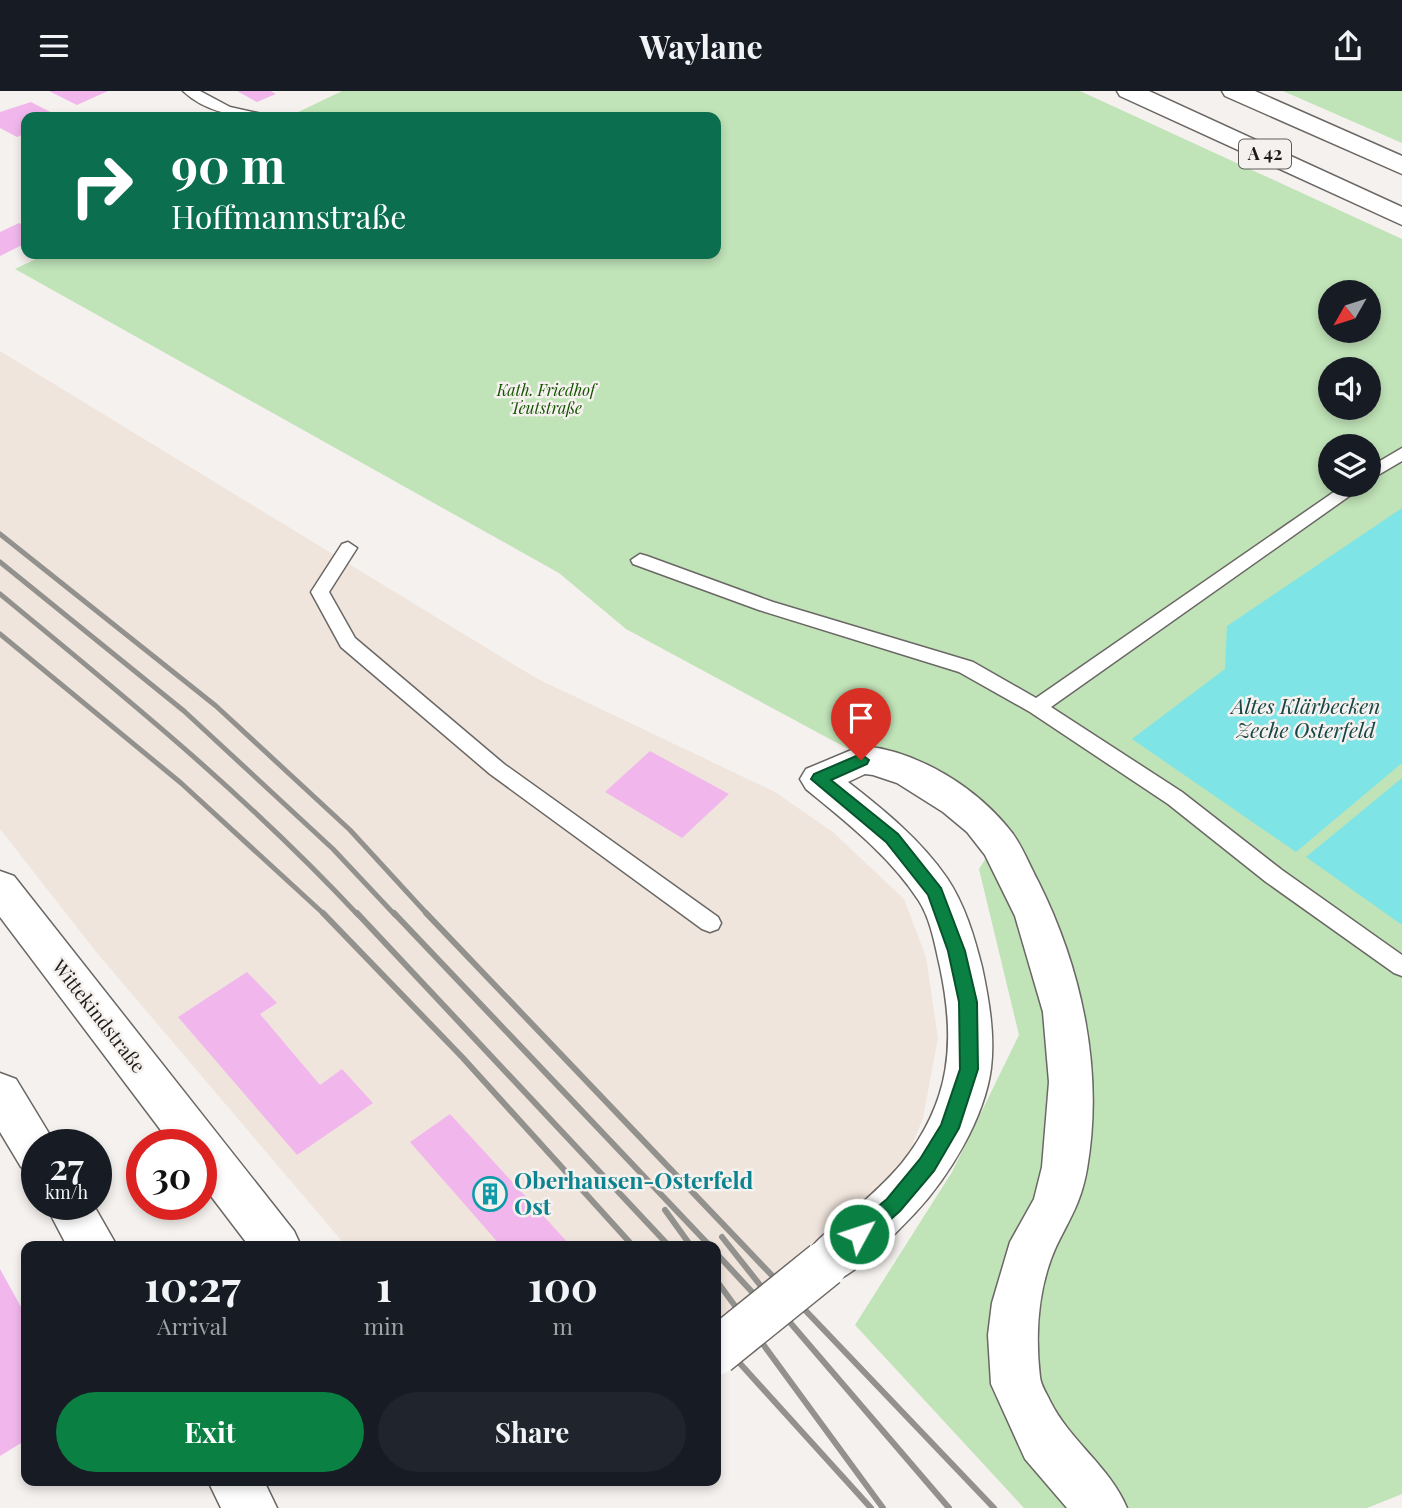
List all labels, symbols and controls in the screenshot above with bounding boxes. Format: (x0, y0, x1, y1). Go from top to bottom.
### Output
text: Waylane (639, 24, 763, 67)
icon: menu (35, 27, 73, 65)
icon: share (1329, 27, 1367, 65)
text: 90 m (171, 131, 285, 196)
road number: A 42 (1239, 139, 1291, 169)
icon: right (56, 140, 147, 231)
text: Hoffmannstraße (171, 194, 406, 237)
north arrow (1318, 280, 1381, 343)
map controls (1318, 280, 1381, 497)
button: sound (1318, 357, 1381, 420)
park label: Kath. Friedhof Teutstraße (496, 379, 598, 418)
button: layers (1318, 434, 1381, 497)
pin (831, 688, 891, 760)
water label: Altes Klärbecken Zeche Osterfeld (1230, 691, 1381, 743)
icon: arrive (842, 699, 880, 737)
street label: Wittekindstraße (47, 953, 152, 1077)
speed limit sign: 30 (126, 1129, 217, 1220)
text: 27 (49, 1142, 84, 1189)
place label: Oberhausen-Osterfeld Ost (514, 1164, 753, 1221)
building icon: Oberhausen-Osterfeld Ost (471, 1175, 509, 1213)
text: km/h (45, 1180, 88, 1204)
position arrow (822, 1197, 896, 1271)
text: 10:27 (144, 1257, 241, 1313)
text: 1 (376, 1257, 392, 1313)
text: 100 (528, 1257, 598, 1313)
text: Arrival (157, 1310, 228, 1341)
text: min (364, 1310, 405, 1341)
text: m (553, 1310, 573, 1341)
button: Exit (56, 1392, 364, 1472)
button: Share (378, 1392, 686, 1472)

